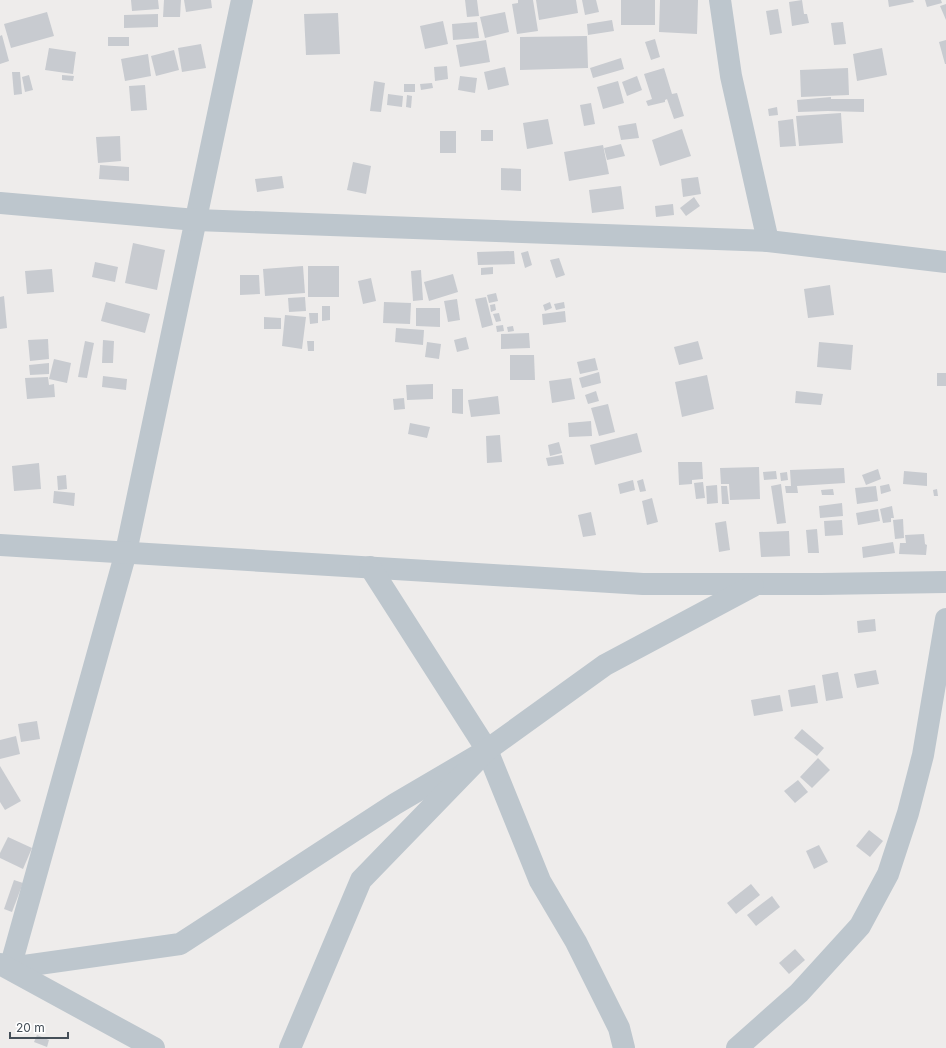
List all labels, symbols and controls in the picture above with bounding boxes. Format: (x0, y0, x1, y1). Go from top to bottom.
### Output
scale bar (10, 1014, 68, 1040)
text: 20 m (16, 1020, 45, 1035)

